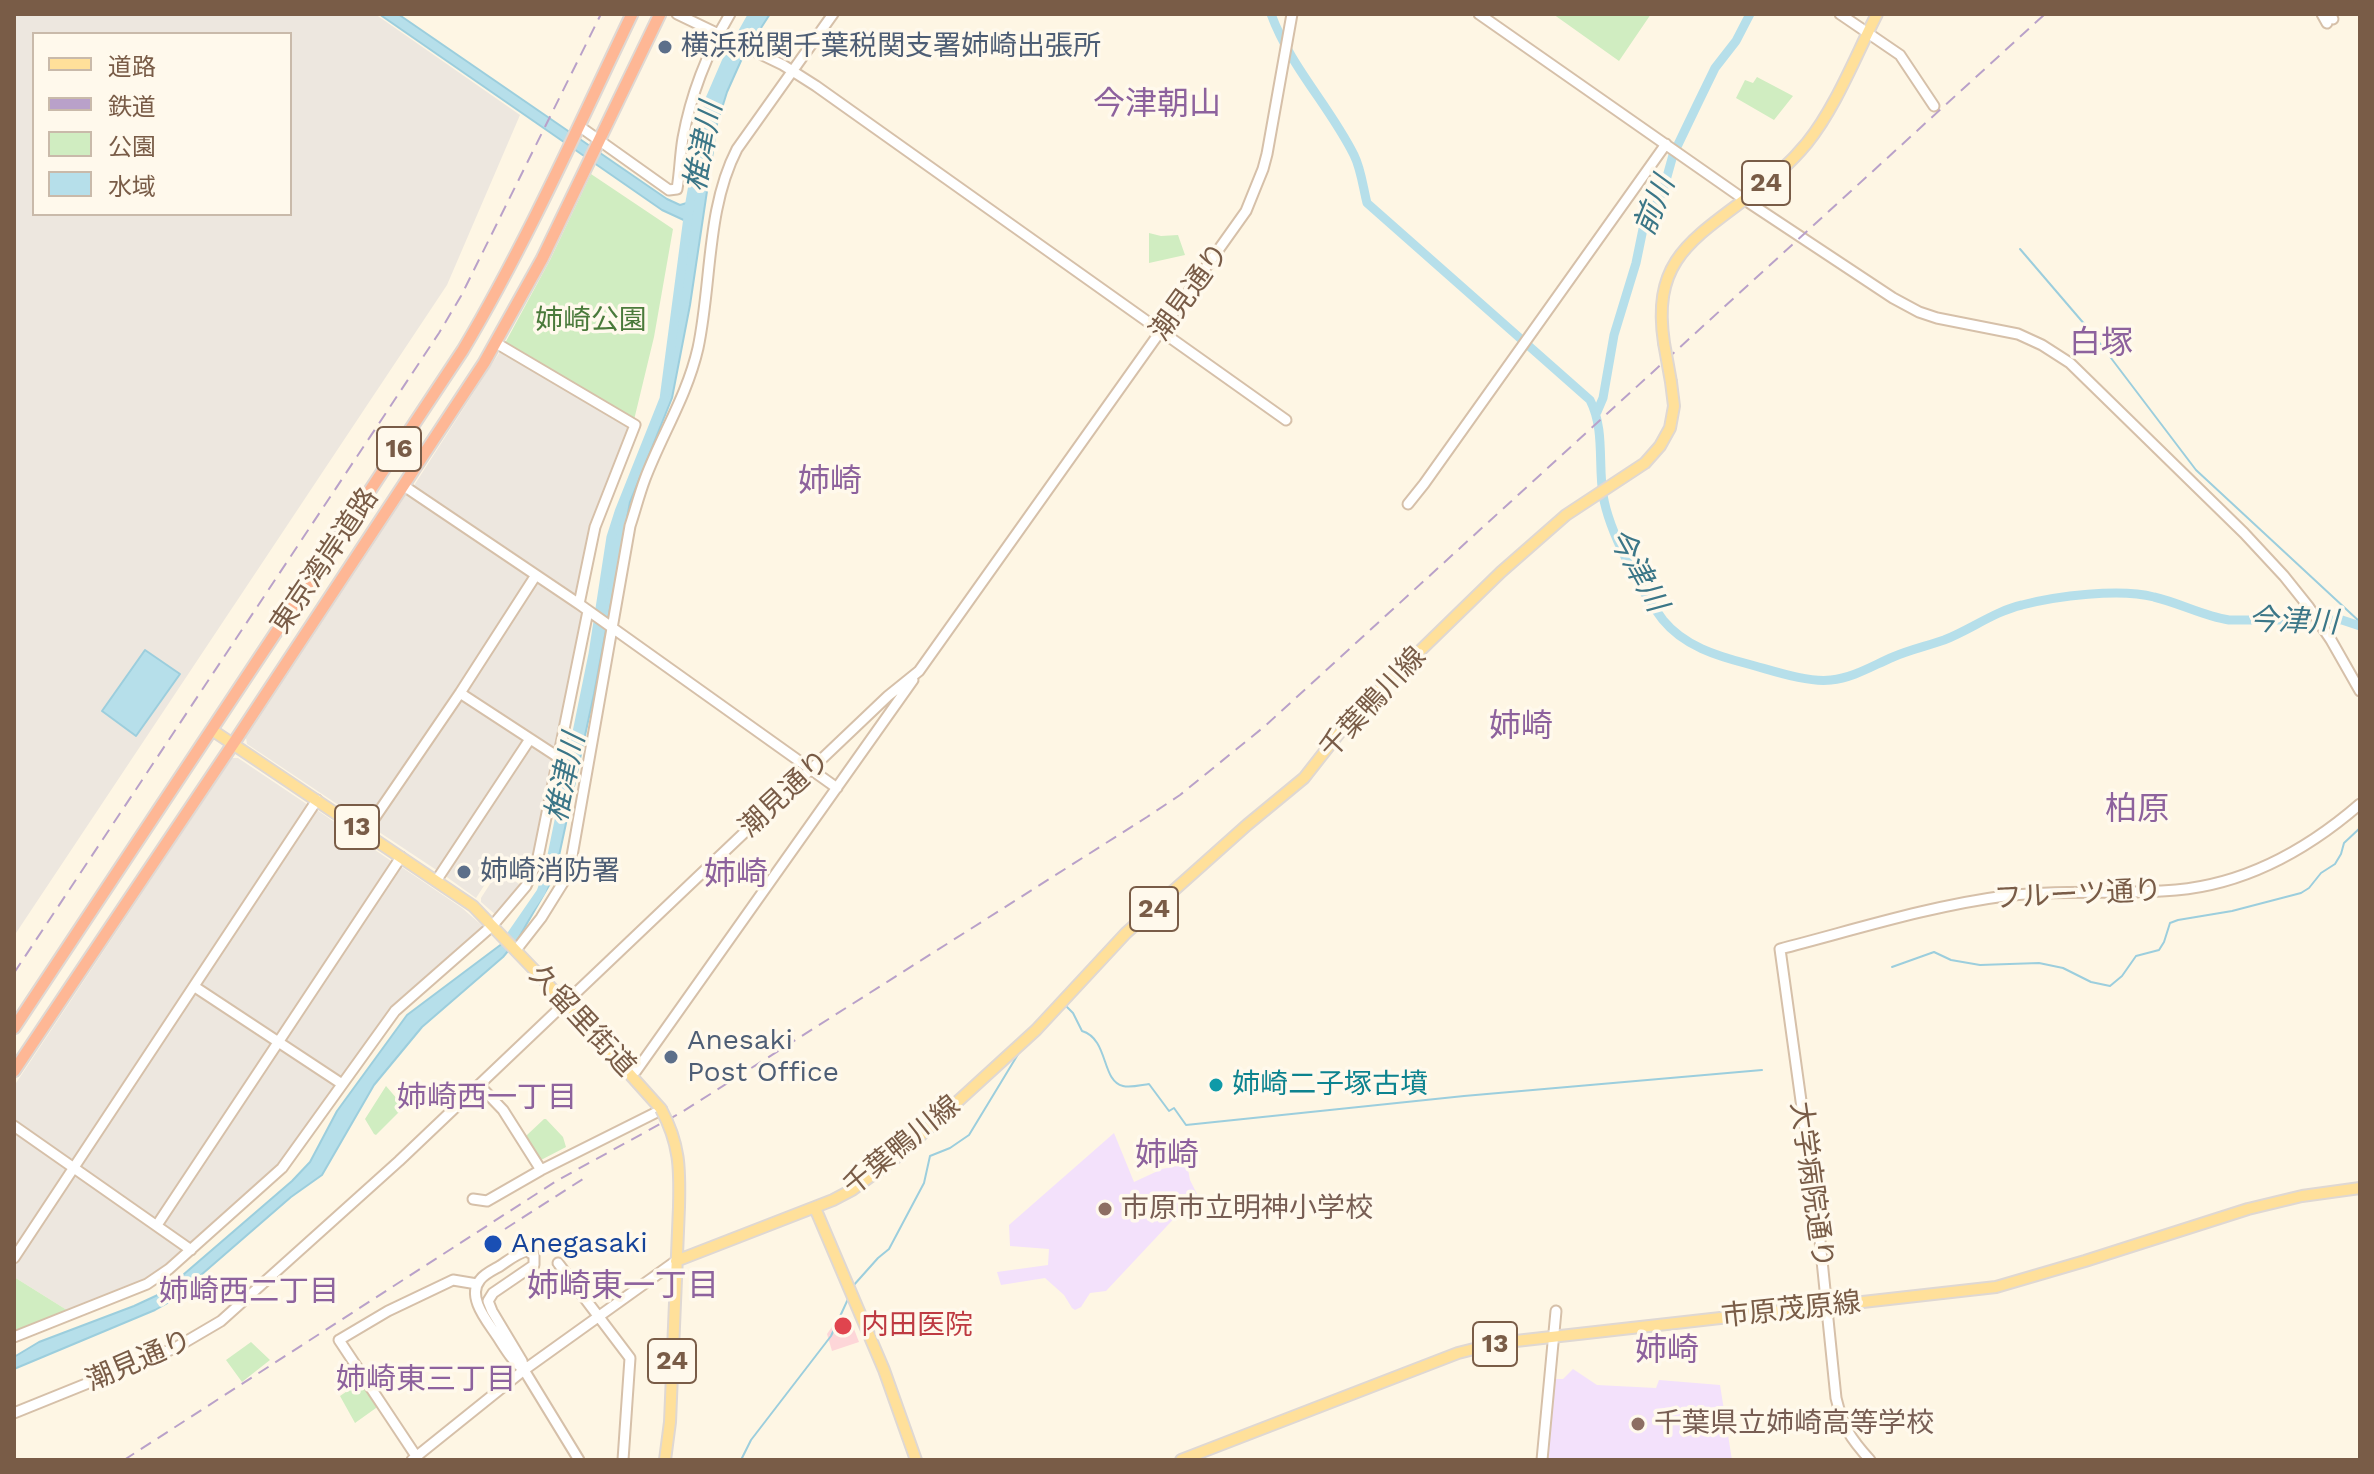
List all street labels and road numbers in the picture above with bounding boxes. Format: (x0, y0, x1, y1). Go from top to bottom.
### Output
road number: 24 (1742, 161, 1790, 205)
street label: 潮見通り (1143, 237, 1237, 347)
road number: 16 (377, 427, 421, 471)
street label: 東京湾岸道路 (264, 482, 386, 640)
street label: 千葉鴨川線 (1313, 640, 1433, 766)
street label: 潮見通り (733, 744, 837, 844)
road number: 13 (335, 805, 379, 849)
street label: フルーツ通り (1993, 874, 2163, 916)
road number: 24 (1130, 887, 1178, 931)
street label: 久留里街道 (522, 958, 642, 1084)
street label: 千葉鴨川線 (837, 1089, 967, 1203)
street label: 大学病院通り (1783, 1099, 1839, 1271)
street label: 市原茂原線 (1720, 1286, 1862, 1334)
road number: 13 (1473, 1322, 1517, 1366)
street label: 潮見通り (81, 1324, 197, 1398)
road number: 24 (648, 1339, 696, 1383)

